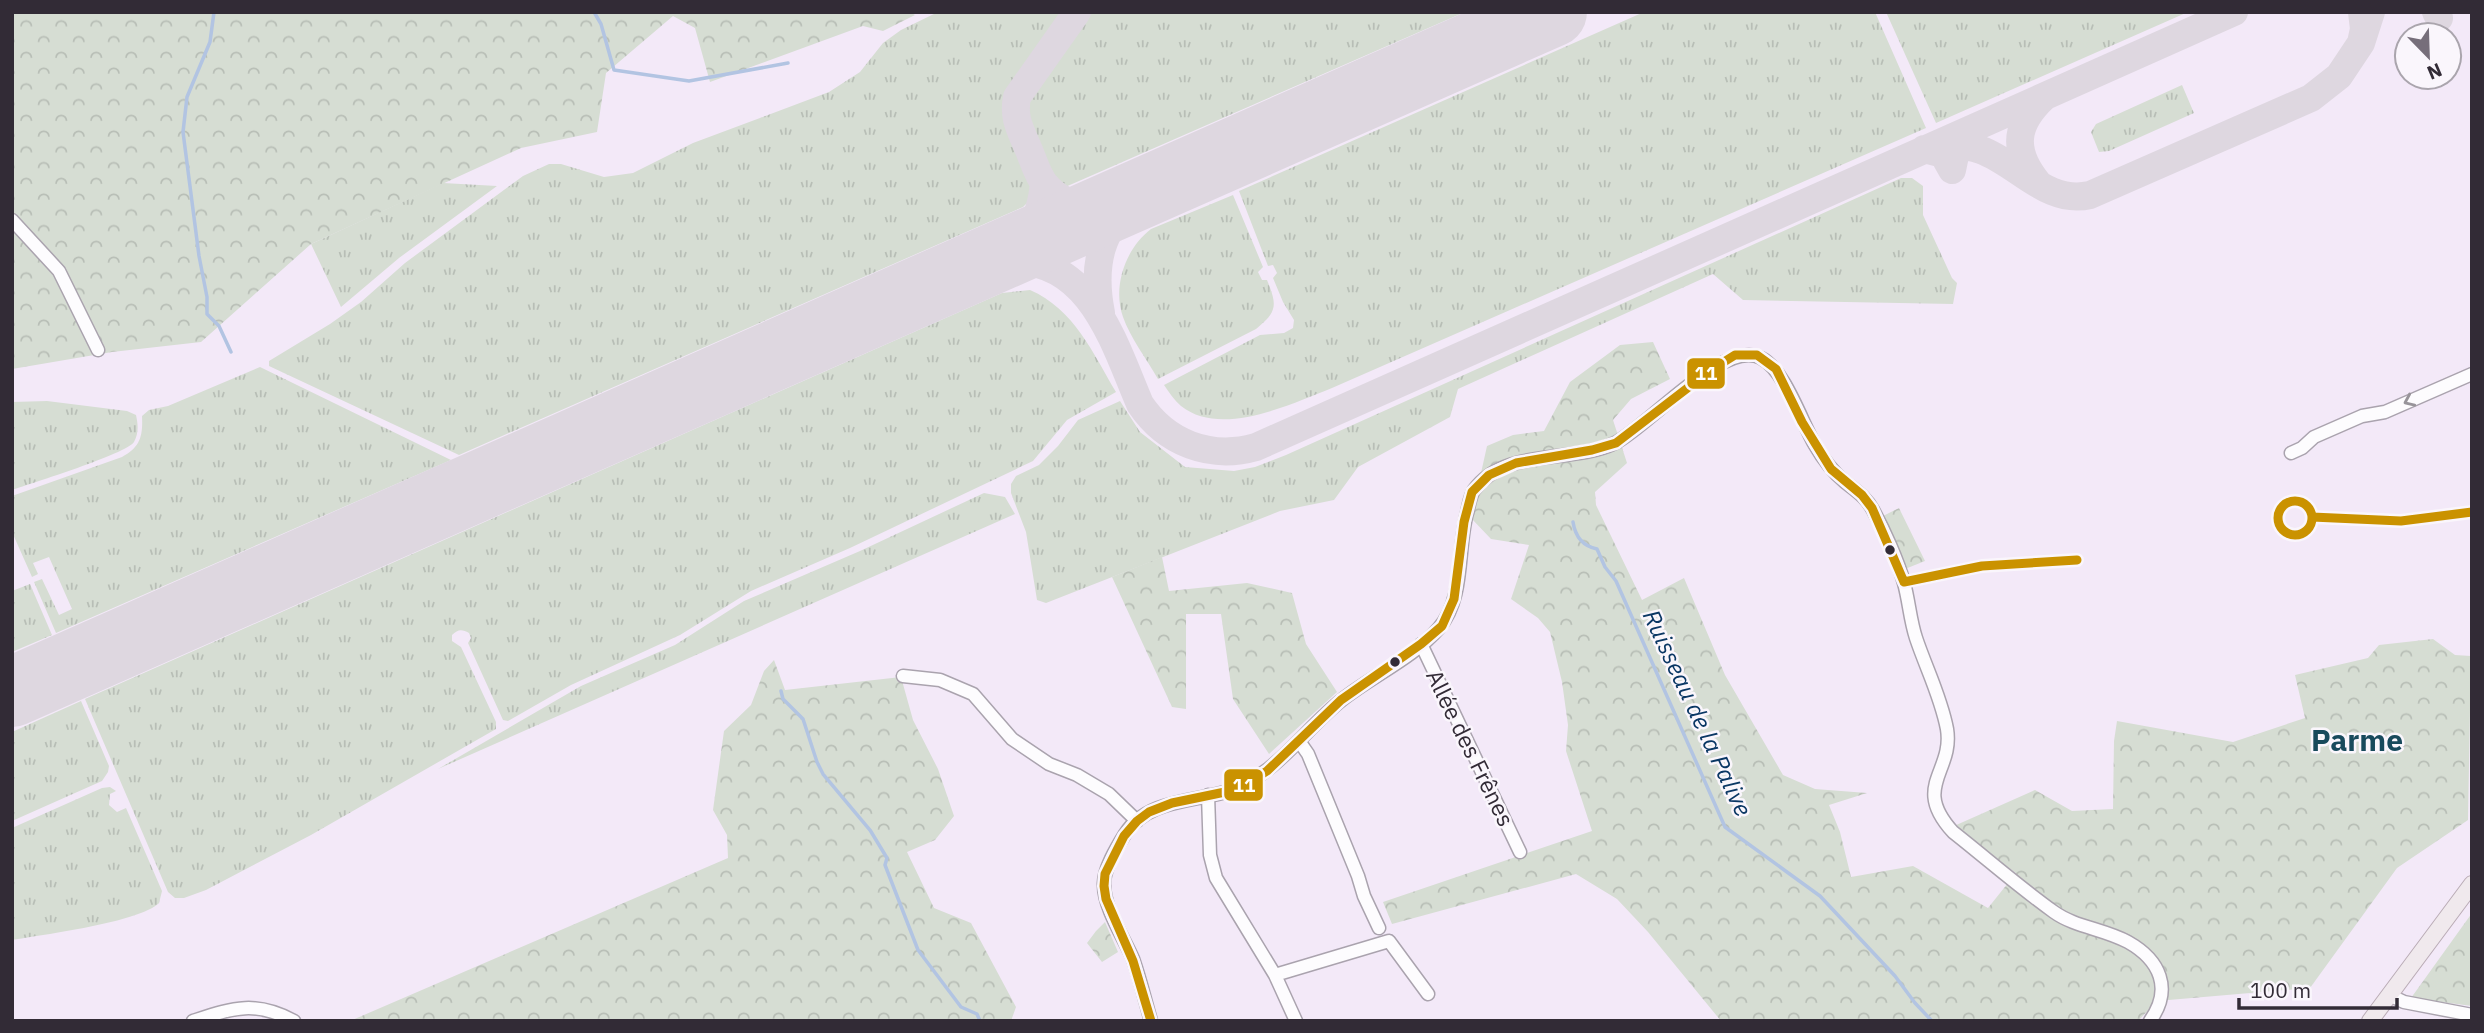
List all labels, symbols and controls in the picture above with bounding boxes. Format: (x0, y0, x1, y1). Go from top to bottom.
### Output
north arrow (2393, 21, 2463, 91)
text: N (2424, 58, 2446, 85)
line badge: 11 (1686, 357, 1726, 390)
text: 11 (1695, 361, 1718, 385)
one-way arrow (2404, 393, 2417, 407)
unlabelled marker (1883, 543, 1897, 557)
water label: Ruisseau de la Palive (1636, 604, 1760, 821)
unlabelled marker (1388, 655, 1402, 669)
street label: Allée des Frênes (1420, 664, 1522, 831)
district label: Parme (2311, 720, 2403, 759)
line badge: 11 (1223, 768, 1264, 802)
text: 11 (1233, 773, 1256, 797)
scale bar (2239, 967, 2396, 1011)
text: 100 m (2250, 976, 2311, 1004)

